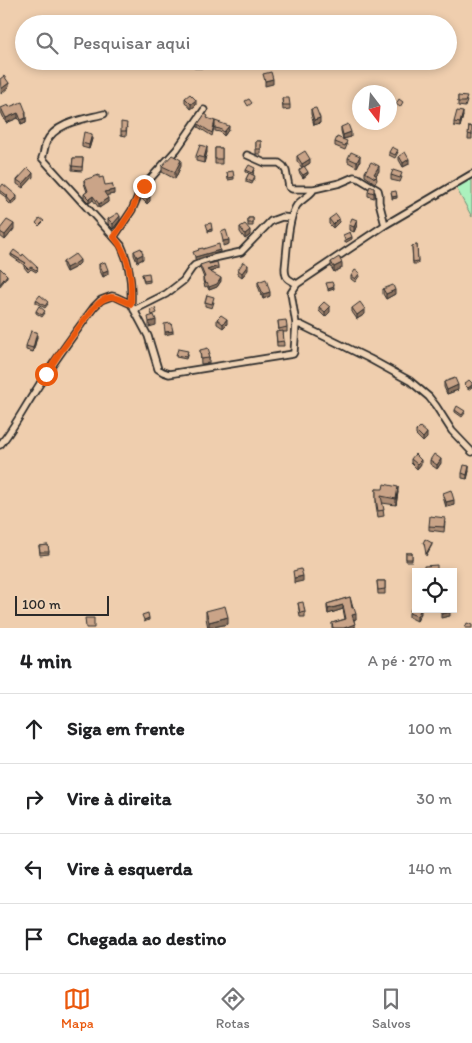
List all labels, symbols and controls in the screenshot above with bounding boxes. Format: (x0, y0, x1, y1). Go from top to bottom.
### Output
search box (15, 15, 457, 70)
icon: search (33, 29, 61, 57)
text: Pesquisar aqui (73, 31, 190, 54)
north arrow (352, 85, 397, 130)
route end (133, 175, 156, 198)
route start (35, 363, 58, 386)
map controls (412, 568, 457, 613)
button: locate (412, 568, 457, 613)
scale bar (15, 593, 109, 616)
text: 100 m (22, 596, 61, 613)
text: 4 min (20, 648, 72, 673)
text: A pé · 270 m (368, 651, 452, 670)
icon: ahead (20, 715, 48, 743)
text: Siga em frente (67, 717, 185, 740)
text: 100 m (408, 719, 452, 738)
icon: right (20, 785, 48, 813)
text: Vire à direita (67, 787, 172, 810)
text: 30 m (416, 789, 452, 808)
icon: left (20, 855, 48, 883)
text: Vire à esquerda (67, 857, 193, 880)
text: 140 m (408, 859, 452, 878)
icon: arrive (20, 925, 48, 953)
text: Chegada ao destino (67, 927, 226, 950)
tab: Mapa (61, 985, 94, 1032)
tab: Rotas (216, 985, 250, 1032)
tab: Salvos (372, 985, 411, 1032)

